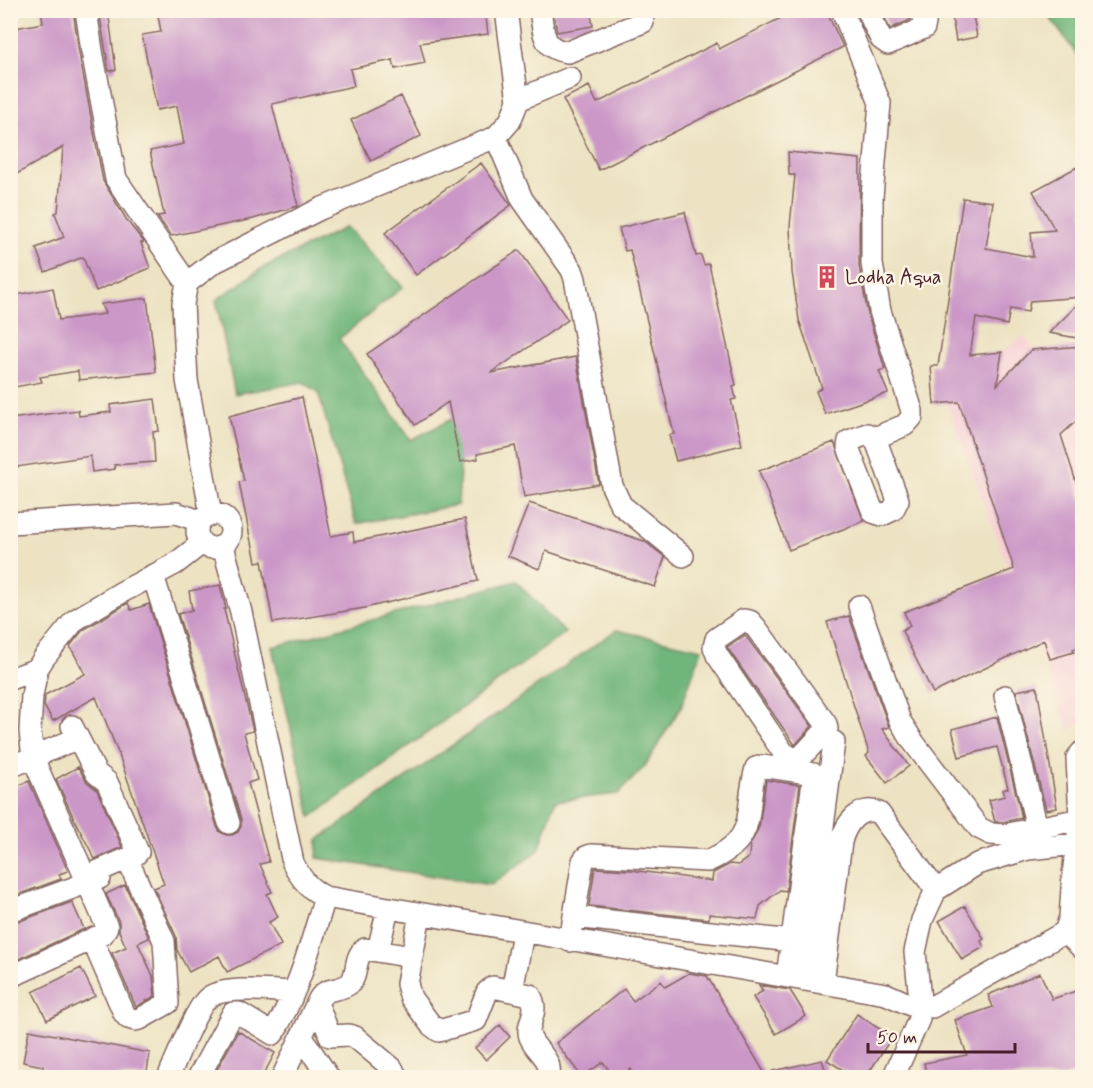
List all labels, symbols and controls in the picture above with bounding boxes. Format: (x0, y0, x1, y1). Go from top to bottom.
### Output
building icon: Lodha Aqua (814, 264, 840, 290)
place label: Lodha Aqua (845, 264, 942, 291)
scale bar (868, 1016, 1015, 1054)
text: 50 m (877, 1026, 917, 1050)

